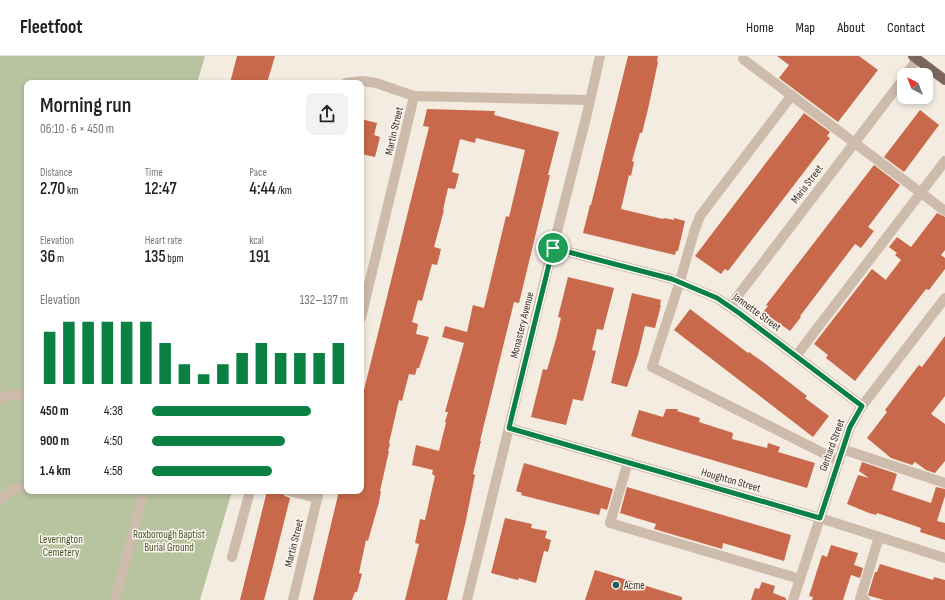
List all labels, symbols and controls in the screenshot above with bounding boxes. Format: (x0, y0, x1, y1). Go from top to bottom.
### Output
text: Fleetfoot (20, 16, 83, 39)
text: Home (746, 19, 774, 36)
text: Map (796, 19, 815, 36)
text: About (837, 19, 865, 36)
text: Contact (887, 19, 925, 36)
north arrow (897, 68, 933, 104)
map controls (897, 68, 933, 104)
text: Morning run (40, 92, 131, 119)
button: share (306, 93, 348, 135)
street label: Martin Street (382, 105, 406, 156)
text: 06:10 · 6 × 450 m (40, 121, 114, 137)
street label: Maris Street (788, 162, 826, 206)
text: Distance (40, 166, 72, 179)
text: Time (145, 166, 163, 179)
text: Pace (249, 166, 267, 179)
text: 2.70 (40, 179, 65, 199)
text: 12:47 (145, 179, 177, 199)
text: 4:44 (249, 179, 276, 199)
text: km (65, 184, 78, 197)
text: /km (276, 184, 292, 197)
pin (536, 231, 570, 265)
text: Elevation (40, 234, 74, 247)
text: Heart rate (145, 234, 182, 247)
text: kcal (249, 234, 264, 247)
icon: arrive (542, 237, 564, 259)
text: 36 (40, 247, 55, 267)
text: 135 (145, 247, 166, 267)
text: 191 (249, 247, 270, 267)
text: m (55, 252, 64, 265)
text: bpm (166, 252, 184, 265)
street label: Jannette Street (730, 290, 784, 334)
street label: Monastery Avenue (507, 291, 537, 359)
text: Elevation (40, 292, 80, 308)
text: 132–137 m (300, 292, 348, 308)
text: 450 m (40, 403, 69, 419)
text: 4:38 (104, 403, 123, 419)
street label: Gerhard Street (817, 417, 848, 473)
text: 900 m (40, 433, 69, 449)
text: 4:50 (104, 433, 123, 449)
text: 1.4 km (40, 463, 71, 479)
text: 4:58 (104, 463, 123, 479)
street label: Houghton Street (700, 465, 763, 495)
street label: Martin Street (282, 517, 306, 568)
park label: Roxborough Baptist Burial Ground (133, 528, 206, 554)
park label: Leverington Cemetery (39, 533, 83, 559)
place label: Acme (623, 579, 645, 592)
marker: Acme (611, 580, 621, 590)

